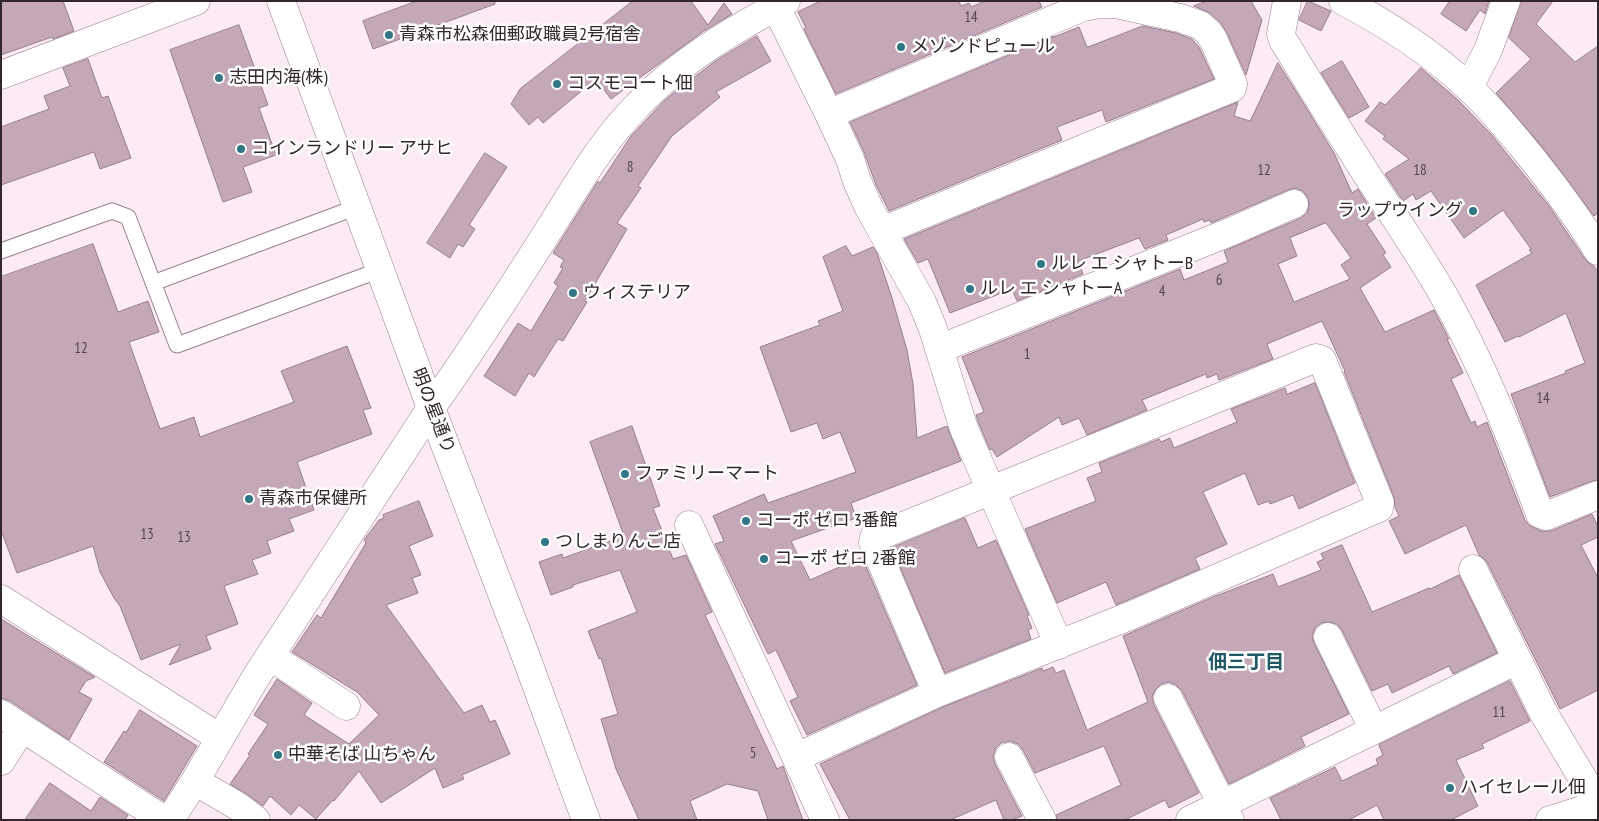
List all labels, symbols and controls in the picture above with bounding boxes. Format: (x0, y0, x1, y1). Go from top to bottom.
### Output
house number: 14 (964, 9, 978, 27)
place label: 青森市松森佃郵政職員2号宿舎 (399, 24, 641, 46)
marker: 青森市松森佃郵政職員2号宿舎 (383, 29, 395, 41)
place label: メゾンドピュール (911, 36, 1055, 58)
marker: メゾンドピュール (895, 41, 907, 53)
place label: 志田内海(株) (229, 67, 327, 89)
marker: 志田内海(株) (213, 72, 225, 84)
place label: コスモコート佃 (567, 73, 693, 95)
marker: コスモコート佃 (551, 78, 563, 90)
place label: コインランドリー アサヒ (251, 138, 453, 160)
marker: コインランドリー アサヒ (235, 143, 247, 155)
house number: 8 (627, 159, 633, 177)
house number: 12 (1257, 162, 1271, 180)
house number: 18 (1413, 162, 1427, 180)
place label: ラップウイング (1337, 200, 1463, 222)
marker: ラップウイング (1467, 205, 1479, 217)
place label: ルレ エ シャトーB (1051, 253, 1193, 275)
marker: ルレ エ シャトーB (1035, 258, 1047, 270)
house number: 6 (1216, 272, 1222, 290)
place label: ルレ エ シャトーA (980, 278, 1122, 300)
place label: ウィステリア (583, 282, 691, 304)
marker: ルレ エ シャトーA (964, 283, 976, 295)
house number: 4 (1159, 283, 1165, 301)
marker: ウィステリア (567, 287, 579, 299)
house number: 12 (74, 340, 88, 358)
house number: 1 (1024, 346, 1030, 364)
street label: 明の星通り (407, 365, 459, 457)
house number: 14 (1536, 390, 1550, 408)
place label: ファミリーマート (635, 463, 779, 485)
marker: ファミリーマート (619, 468, 631, 480)
place label: 青森市保健所 (259, 488, 367, 510)
marker: 青森市保健所 (243, 493, 255, 505)
place label: コーポ ゼロ 3番館 (756, 510, 898, 532)
marker: コーポ ゼロ 3番館 (740, 515, 752, 527)
house number: 13 (140, 526, 154, 544)
house number: 13 (177, 529, 191, 547)
place label: つしまりんご店 (555, 531, 681, 553)
marker: つしまりんご店 (539, 536, 551, 548)
place label: コーポ ゼロ 2番館 (774, 548, 916, 570)
marker: コーポ ゼロ 2番館 (758, 553, 770, 565)
district label: 佃三丁目 (1208, 652, 1284, 674)
house number: 11 (1492, 704, 1506, 722)
place label: 中華そば 山ちゃん (288, 744, 436, 766)
house number: 5 (750, 745, 756, 763)
marker: 中華そば 山ちゃん (272, 749, 284, 761)
place label: ハイセレール佃 (1460, 777, 1586, 799)
marker: ハイセレール佃 (1444, 782, 1456, 794)

